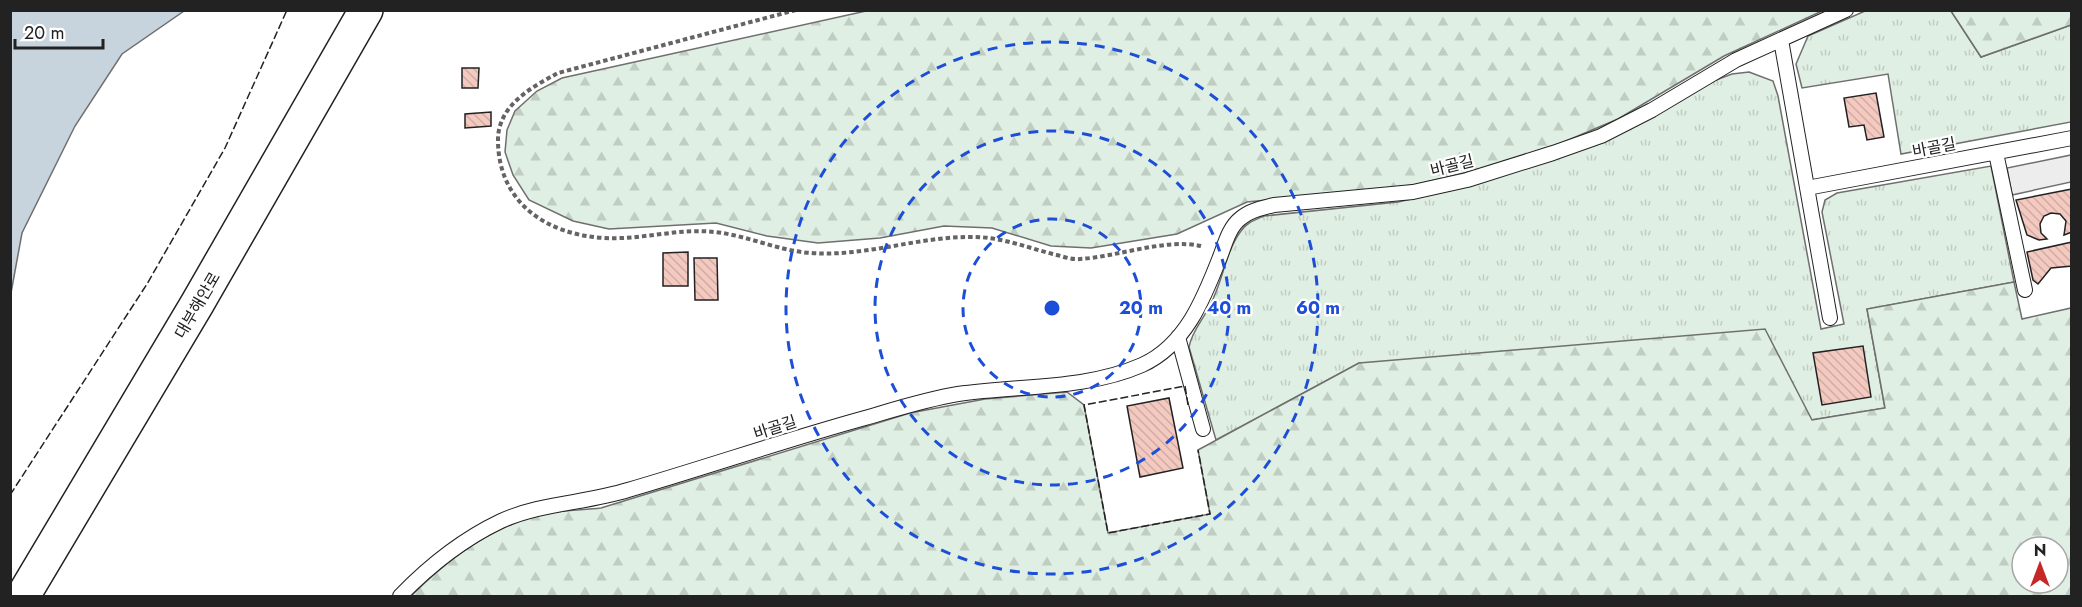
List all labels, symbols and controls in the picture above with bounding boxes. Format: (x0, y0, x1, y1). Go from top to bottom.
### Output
scale bar (15, 12, 104, 50)
text: 20 m (24, 20, 64, 46)
street label: 바골길 (1910, 132, 1958, 163)
street label: 바골길 (1428, 149, 1476, 182)
street label: 대부해안로 (169, 267, 226, 343)
text: 20 m (1119, 295, 1163, 321)
text: 40 m (1207, 295, 1251, 321)
text: 60 m (1296, 295, 1340, 321)
centre of rings (1042, 298, 1062, 318)
street label: 바골길 (751, 410, 800, 445)
north arrow (2010, 535, 2070, 595)
text: N (2034, 539, 2046, 562)

